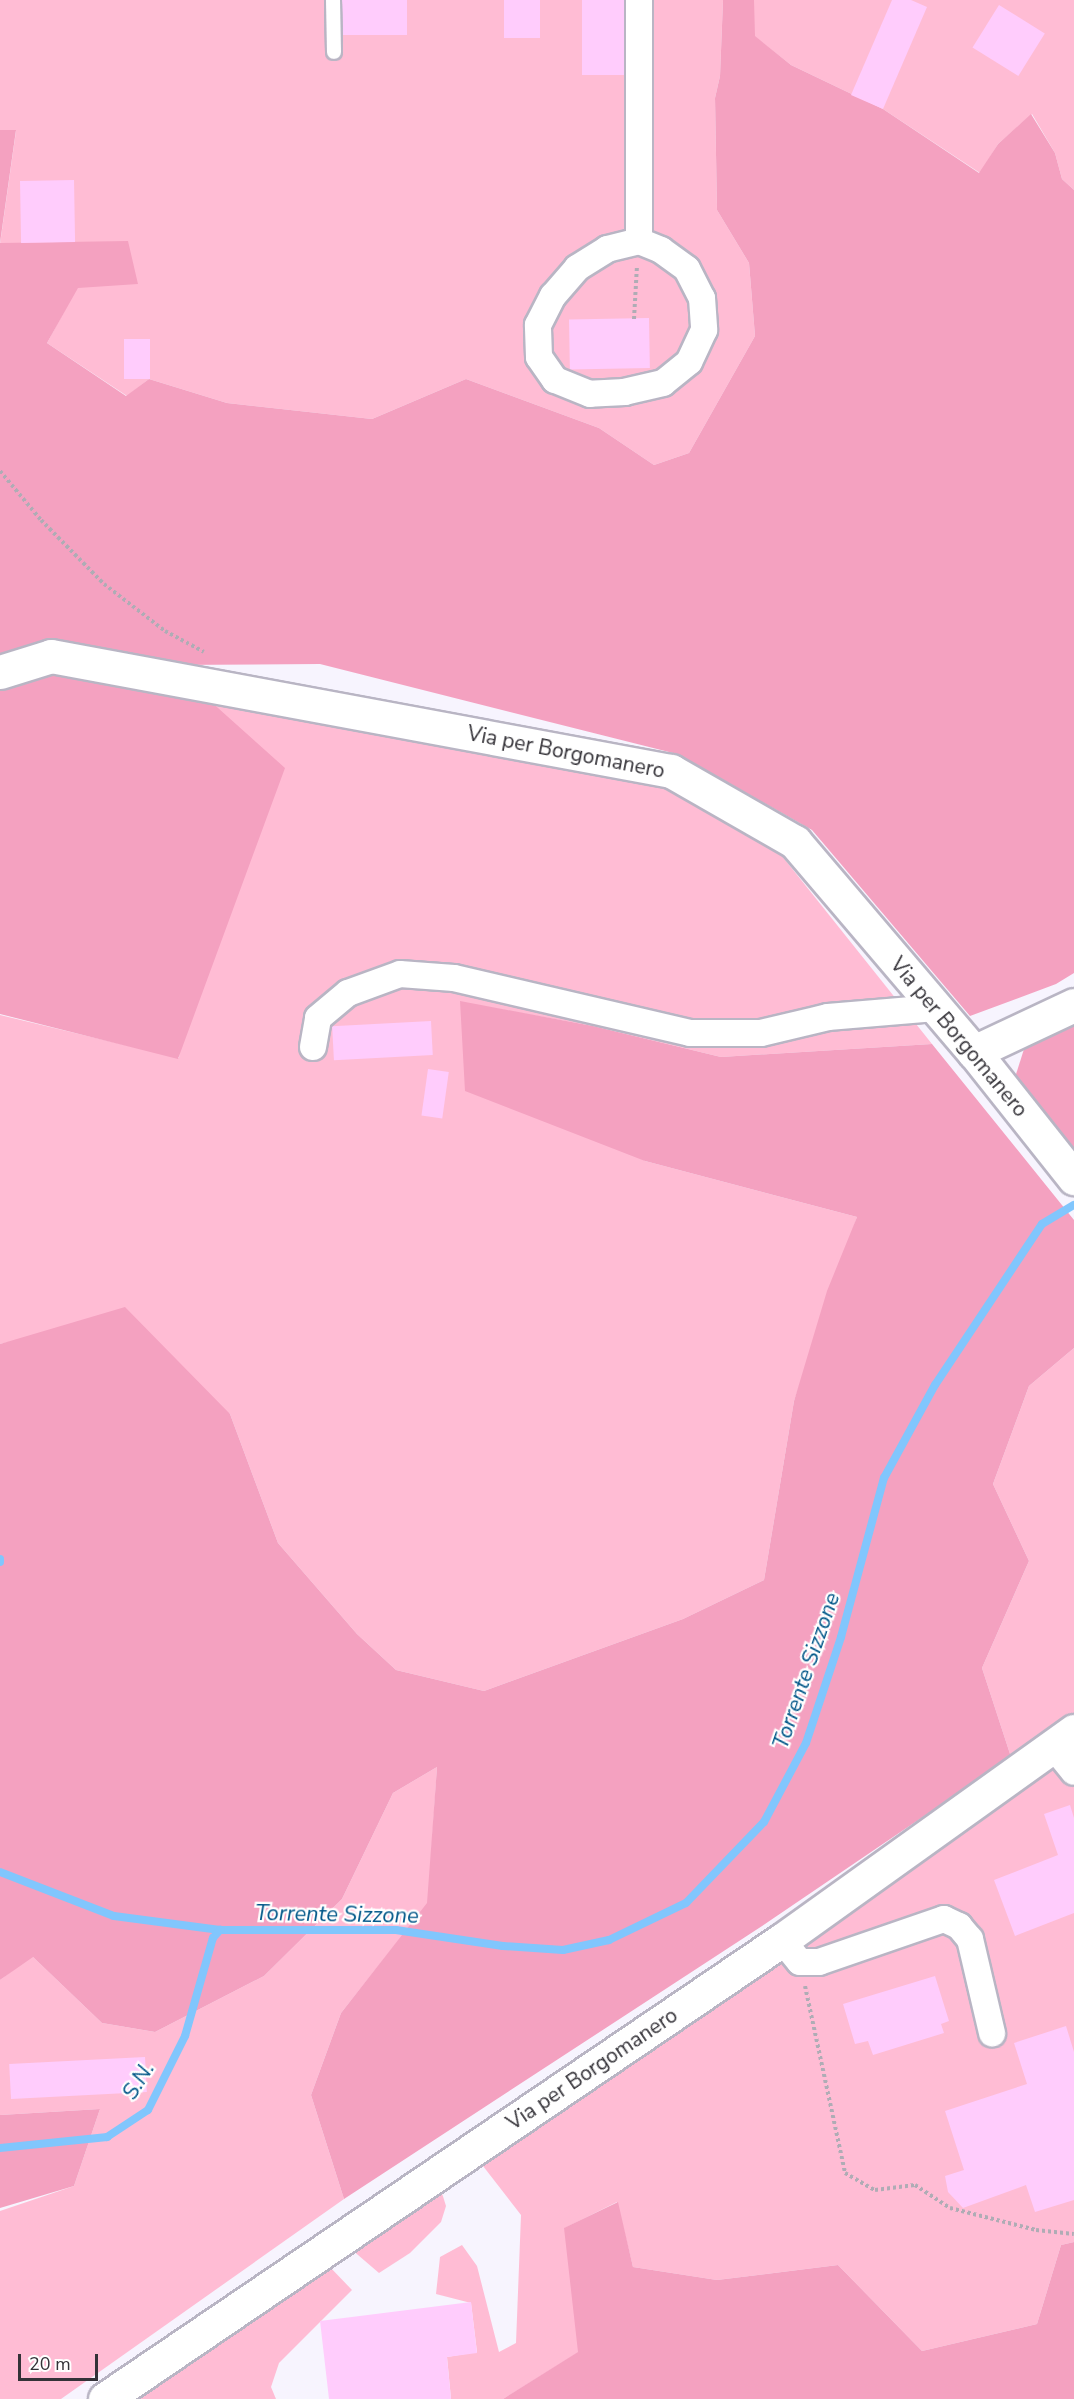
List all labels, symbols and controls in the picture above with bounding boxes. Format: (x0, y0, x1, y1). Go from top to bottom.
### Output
street label: Via per Borgomanero (465, 720, 667, 784)
street label: Via per Borgomanero (885, 952, 1033, 1122)
water label: Torrente Sizzone (768, 1589, 846, 1753)
water label: Torrente Sizzone (255, 1900, 419, 1930)
street label: Via per Borgomanero (502, 2002, 682, 2136)
water label: S.N. (117, 2057, 161, 2105)
scale bar (21, 2342, 100, 2380)
text: 20 m (29, 2352, 71, 2376)

